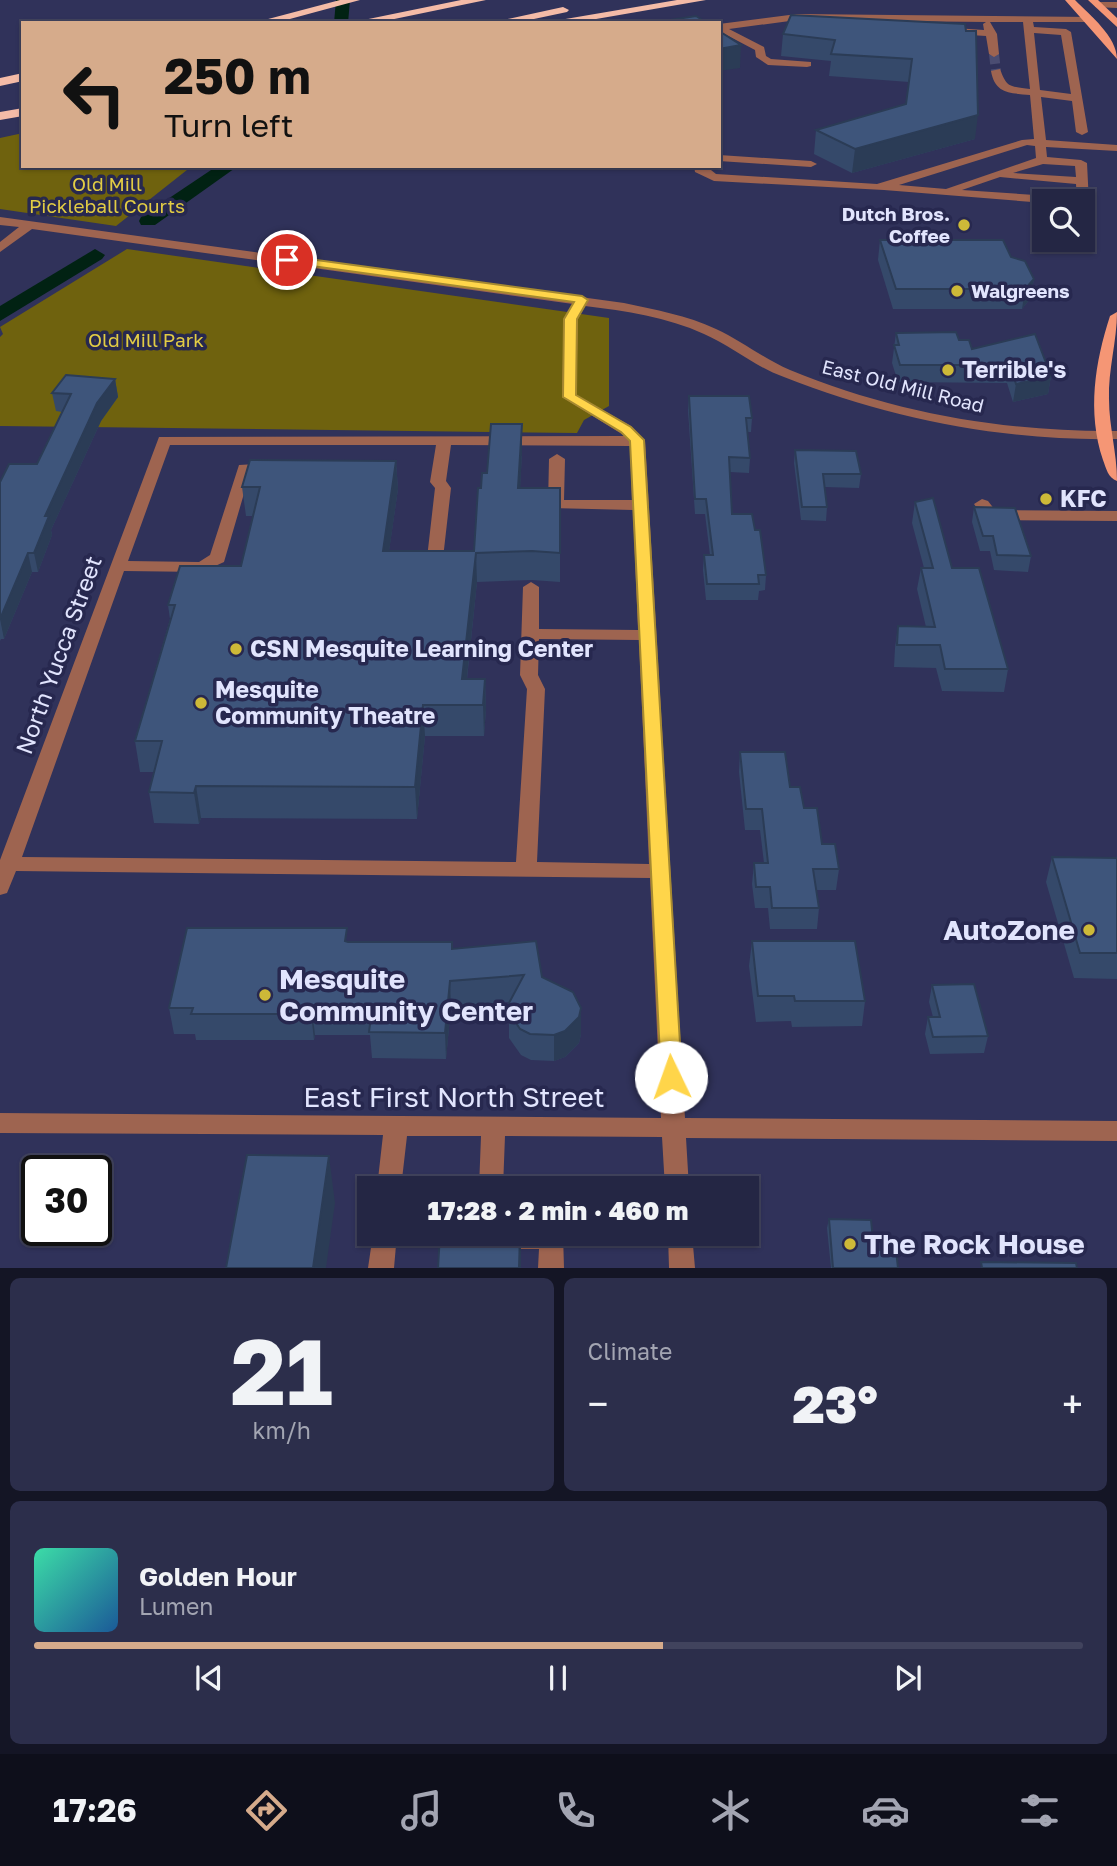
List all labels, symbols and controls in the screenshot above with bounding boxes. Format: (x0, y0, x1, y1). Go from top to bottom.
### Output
text: 250 m (164, 46, 311, 105)
icon: left (49, 49, 140, 140)
text: Turn left (164, 106, 293, 144)
park label: Old Mill Pickleball Courts (29, 172, 185, 217)
map controls (1032, 189, 1095, 252)
button: search (1032, 189, 1095, 252)
place label: Dutch Bros. Coffee (842, 202, 950, 247)
marker: Dutch Bros. Coffee (956, 217, 972, 233)
pin (257, 230, 317, 290)
icon: arrive (268, 241, 306, 279)
place label: Walgreens (971, 279, 1070, 302)
marker: Walgreens (949, 283, 965, 299)
park label: Old Mill Park (88, 328, 204, 351)
street label: East Old Mill Road (820, 354, 986, 417)
place label: Terrible's (962, 355, 1067, 383)
marker: Terrible's (940, 362, 956, 378)
place label: KFC (1060, 484, 1107, 512)
marker: KFC (1038, 491, 1054, 507)
street label: North Yucca Street (9, 552, 107, 758)
place label: CSN Mesquite Learning Center (250, 634, 593, 662)
marker: CSN Mesquite Learning Center (228, 641, 244, 657)
place label: Mesquite Community Theatre (215, 675, 435, 729)
marker: Mesquite Community Theatre (193, 695, 209, 711)
place label: AutoZone (943, 913, 1075, 946)
marker: AutoZone (1081, 922, 1097, 938)
place label: Mesquite Community Center (279, 962, 533, 1027)
marker: Mesquite Community Center (257, 987, 273, 1003)
position arrow (634, 1040, 708, 1114)
street label: East First North Street (303, 1080, 605, 1113)
speed limit sign: 30 (21, 1155, 112, 1246)
text: 17:28 · 2 min · 460 m (428, 1195, 688, 1226)
place label: The Rock House (864, 1227, 1085, 1260)
marker: The Rock House (842, 1236, 858, 1252)
text: 21 (231, 1316, 333, 1425)
text: Climate (588, 1337, 672, 1365)
text: 23° (793, 1372, 878, 1434)
text: − (588, 1381, 608, 1426)
text: + (1062, 1381, 1083, 1426)
text: km/h (252, 1416, 311, 1444)
text: Golden Hour (139, 1561, 297, 1592)
text: Lumen (139, 1592, 213, 1620)
icon: previous (190, 1659, 228, 1697)
icon: pause (539, 1659, 577, 1697)
icon: next (889, 1659, 927, 1697)
icon: directions (242, 1786, 291, 1835)
icon: music (397, 1786, 446, 1835)
icon: phone (551, 1786, 600, 1835)
icon: climate (706, 1786, 755, 1835)
icon: car (861, 1786, 910, 1835)
icon: filters (1015, 1786, 1064, 1835)
text: 17:26 (53, 1791, 137, 1829)

